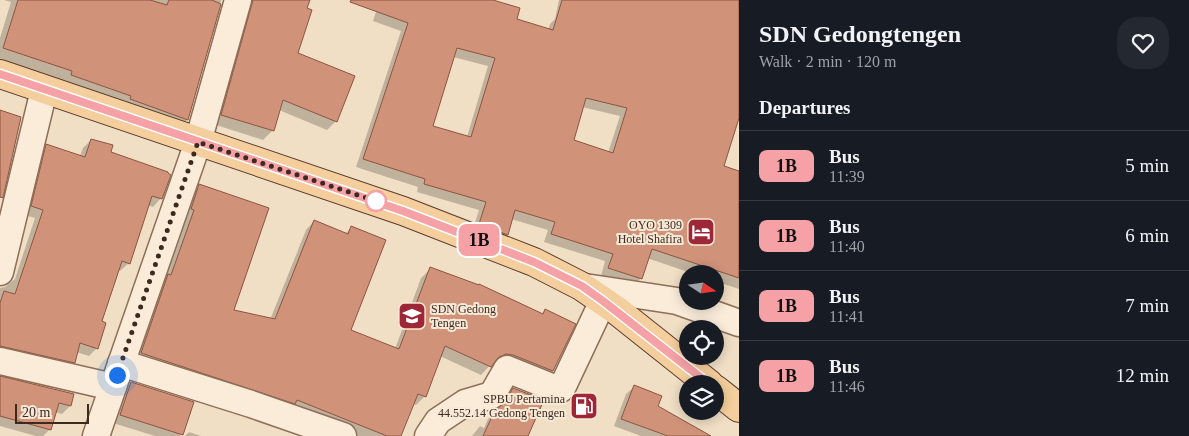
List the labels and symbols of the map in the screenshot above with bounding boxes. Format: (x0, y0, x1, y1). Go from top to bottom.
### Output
unlabelled marker (365, 190, 387, 212)
hotel icon: OYO 1309 Hotel Shafira (686, 217, 716, 247)
place label: OYO 1309 Hotel Shafira (618, 218, 683, 246)
line badge: 1B (456, 224, 502, 256)
north arrow (679, 265, 724, 310)
school or university icon: SDN Gedong Tengen (397, 301, 427, 331)
place label: SDN Gedong Tengen (431, 302, 496, 330)
your location (105, 363, 130, 388)
fuel station icon: SPBU Pertamina 44.552.14 Gedong Tengen (569, 391, 599, 421)
place label: SPBU Pertamina 44.552.14 Gedong Tengen (438, 392, 566, 420)
scale bar (15, 401, 89, 424)

